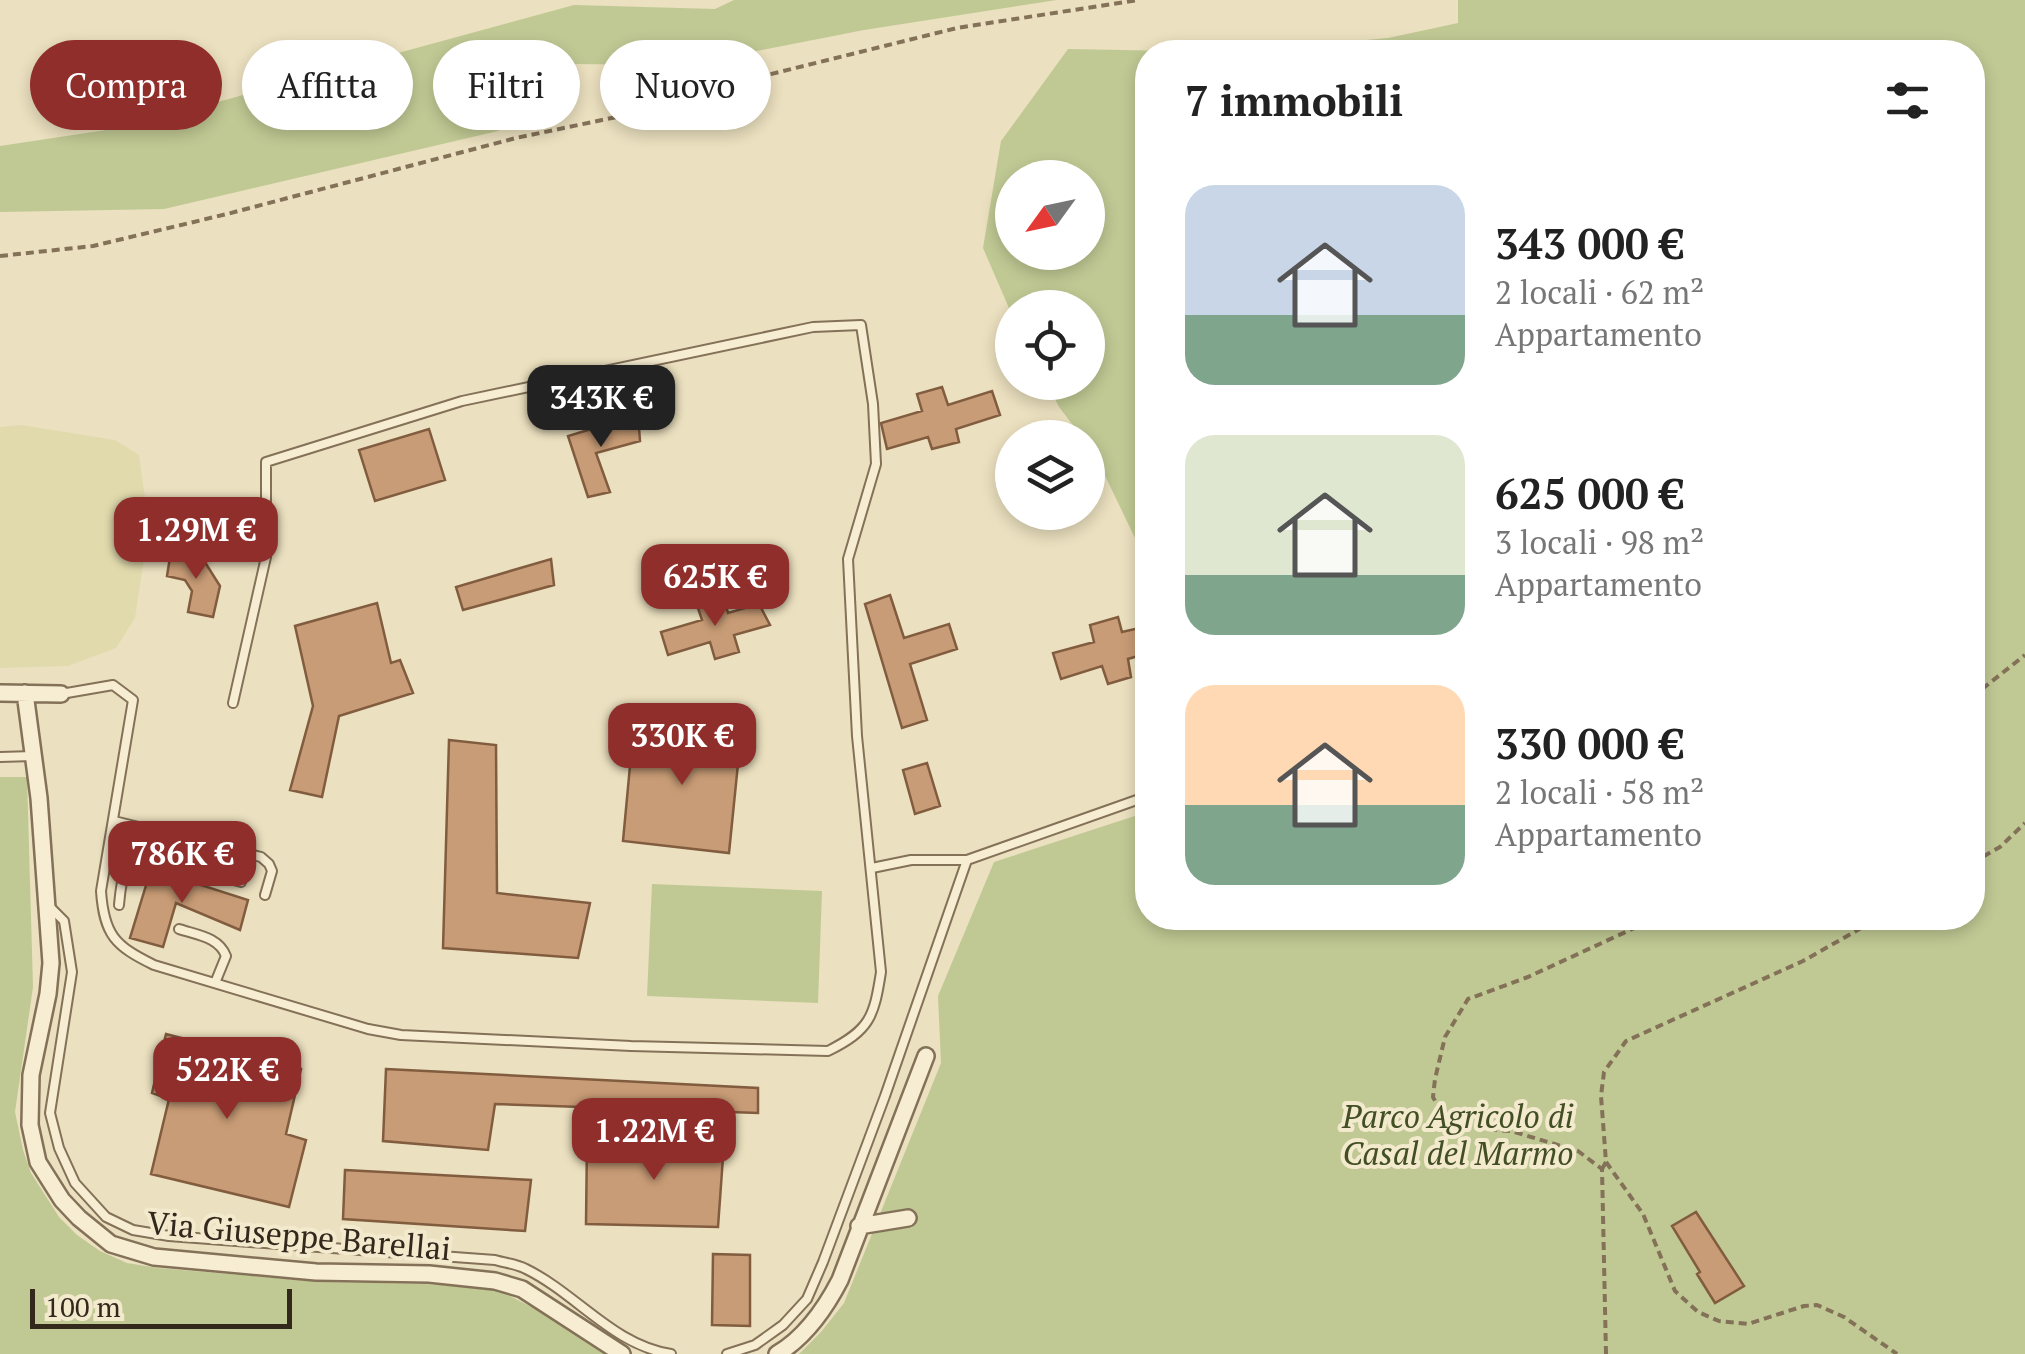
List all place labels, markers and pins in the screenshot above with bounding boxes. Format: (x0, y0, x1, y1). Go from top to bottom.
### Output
pin: 343K € (520, 365, 682, 450)
pin: 1.29M € (104, 497, 288, 582)
pin: 625K € (634, 544, 796, 629)
pin: 330K € (601, 703, 763, 788)
pin: 786K € (101, 821, 263, 906)
pin: 522K € (146, 1037, 308, 1122)
pin: 1.22M € (562, 1098, 746, 1183)

